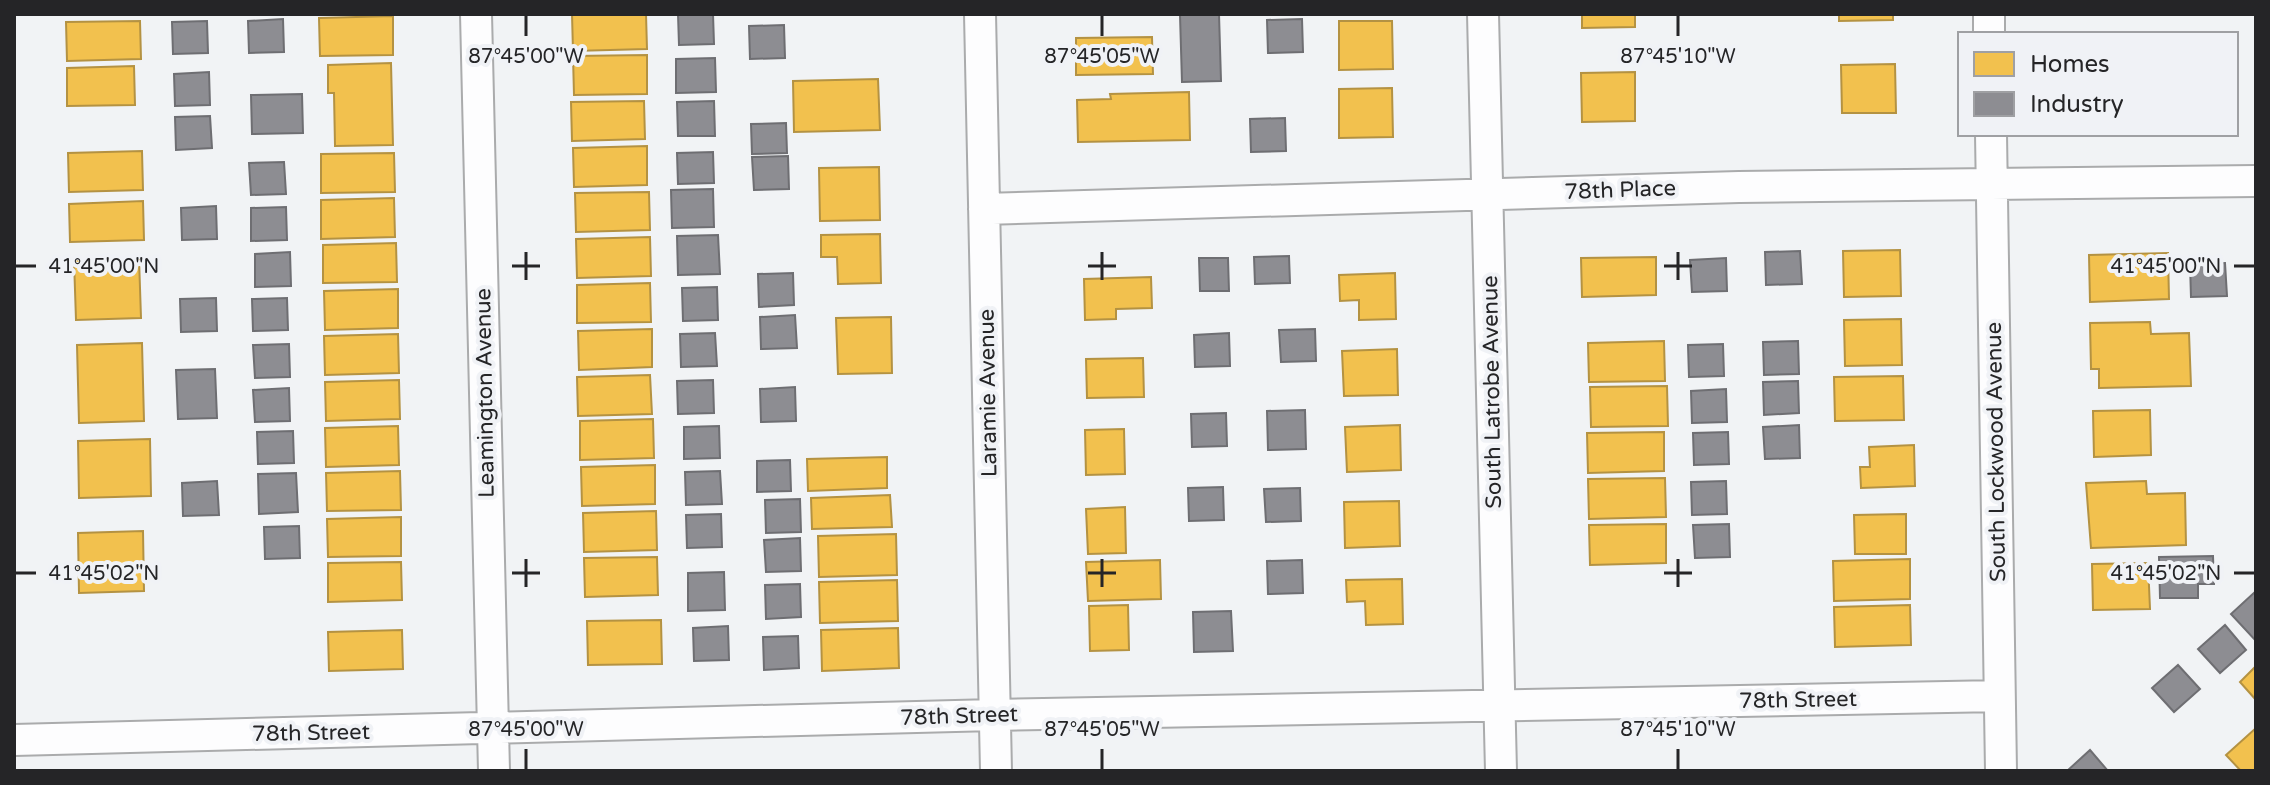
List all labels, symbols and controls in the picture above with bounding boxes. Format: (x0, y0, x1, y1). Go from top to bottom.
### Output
legend (1958, 32, 2238, 136)
text: 87°45'00"W (468, 45, 584, 69)
text: 87°45'05"W (1044, 45, 1160, 69)
text: 87°45'10"W (1620, 45, 1736, 69)
text: Homes (2030, 50, 2110, 79)
text: Industry (2030, 90, 2124, 119)
street label: 78th Place (1564, 175, 1676, 205)
text: 41°45'00"N (49, 255, 159, 279)
text: 41°45'00"N (2111, 255, 2221, 279)
street label: South Latrobe Avenue (1477, 275, 1507, 509)
street label: Leamington Avenue (470, 288, 500, 498)
street label: Laramie Avenue (974, 309, 1002, 477)
street label: South Lockwood Avenue (1981, 322, 2011, 582)
text: 41°45'02"N (49, 562, 159, 586)
text: 41°45'02"N (2111, 562, 2221, 586)
street label: 78th Street (1739, 686, 1857, 714)
street label: 78th Street (900, 701, 1018, 731)
text: 87°45'00"W (468, 718, 584, 742)
text: 87°45'05"W (1044, 718, 1160, 742)
text: 87°45'10"W (1620, 718, 1736, 742)
street label: 78th Street (252, 719, 370, 747)

